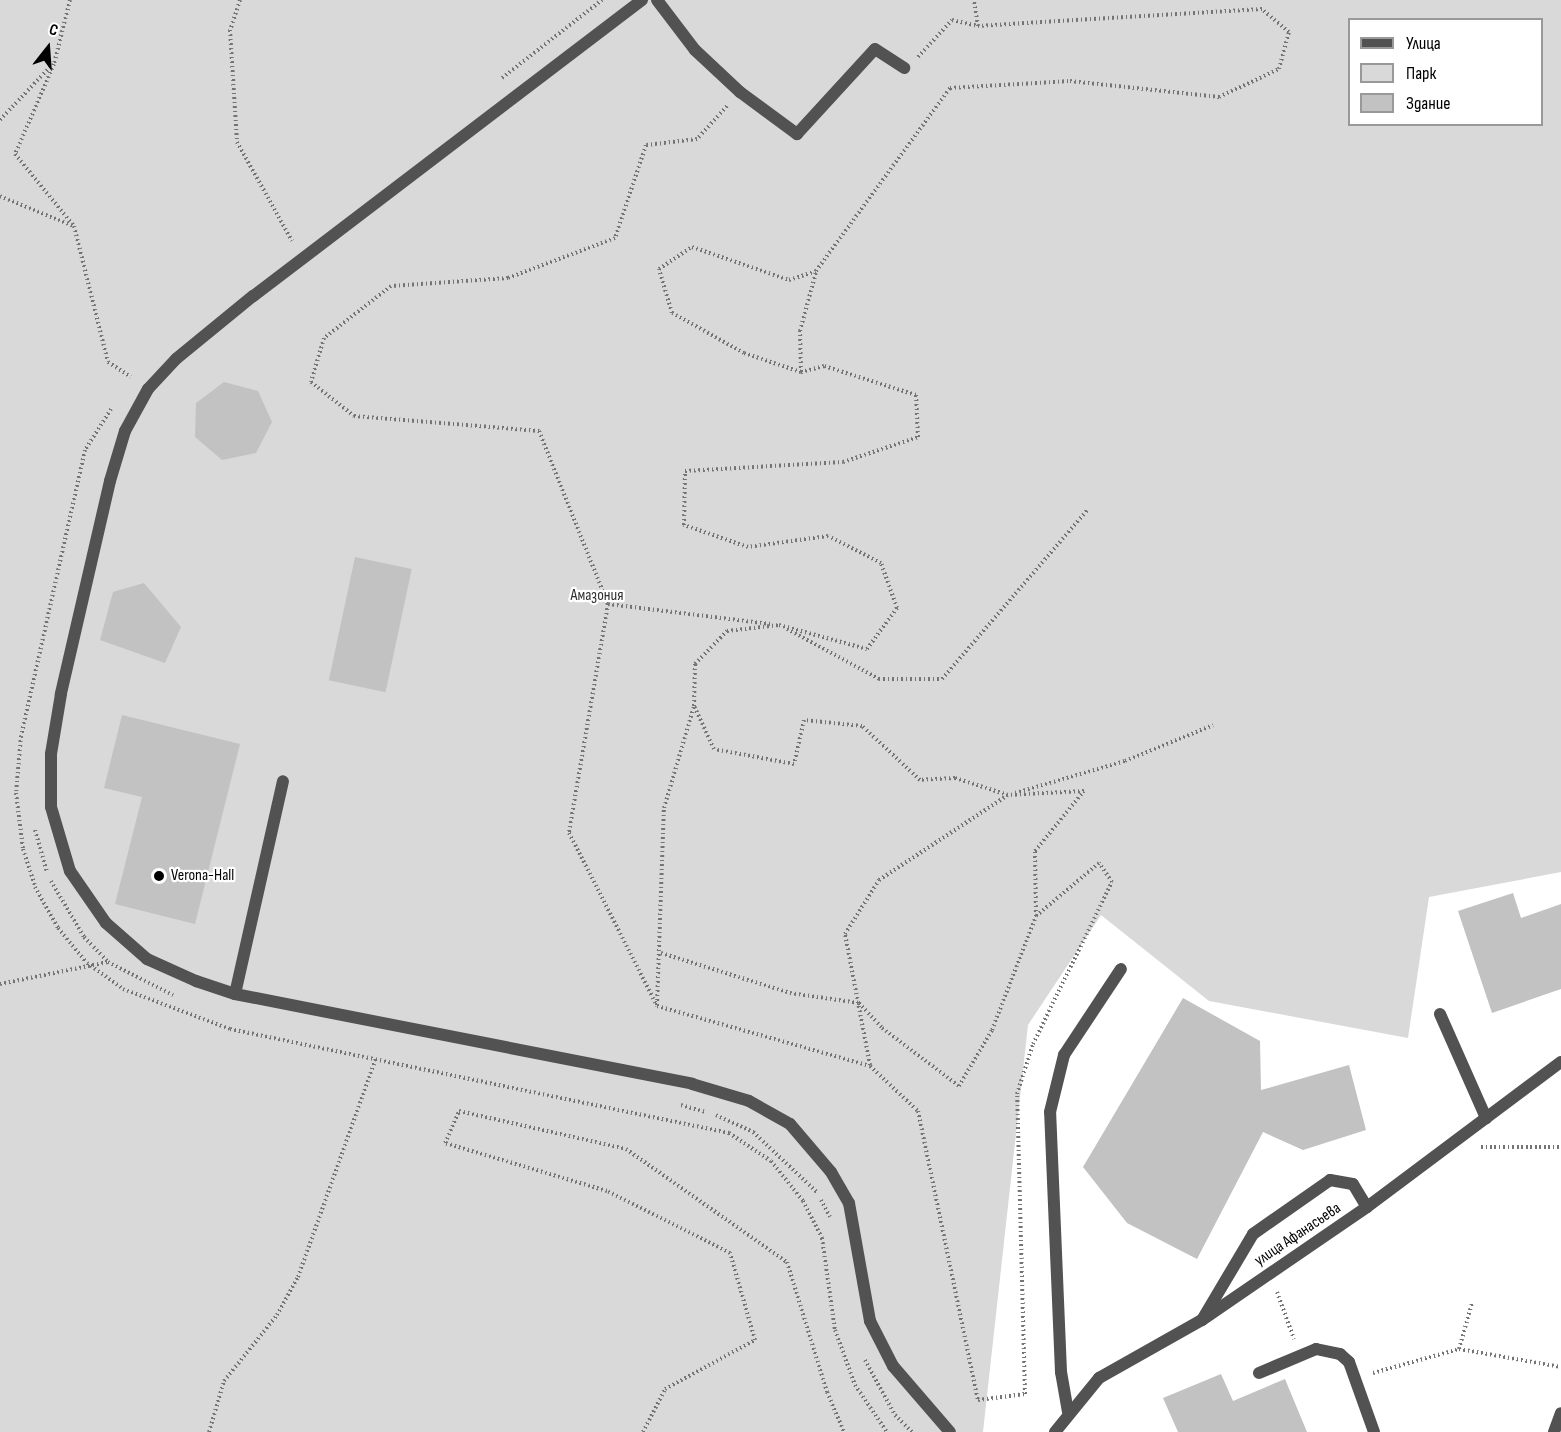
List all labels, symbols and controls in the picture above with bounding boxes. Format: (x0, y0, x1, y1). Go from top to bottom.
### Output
north arrow (18, 18, 78, 78)
legend (1348, 18, 1543, 126)
text: С (47, 20, 60, 41)
text: Улица (1406, 33, 1441, 54)
text: Парк (1406, 63, 1436, 84)
text: Здание (1406, 93, 1451, 114)
park label: Амазония (571, 586, 623, 606)
place label: Verona-Hall (171, 866, 234, 886)
marker: Verona-Hall (152, 869, 166, 883)
street label: улица Афанасьева (1251, 1199, 1345, 1271)

